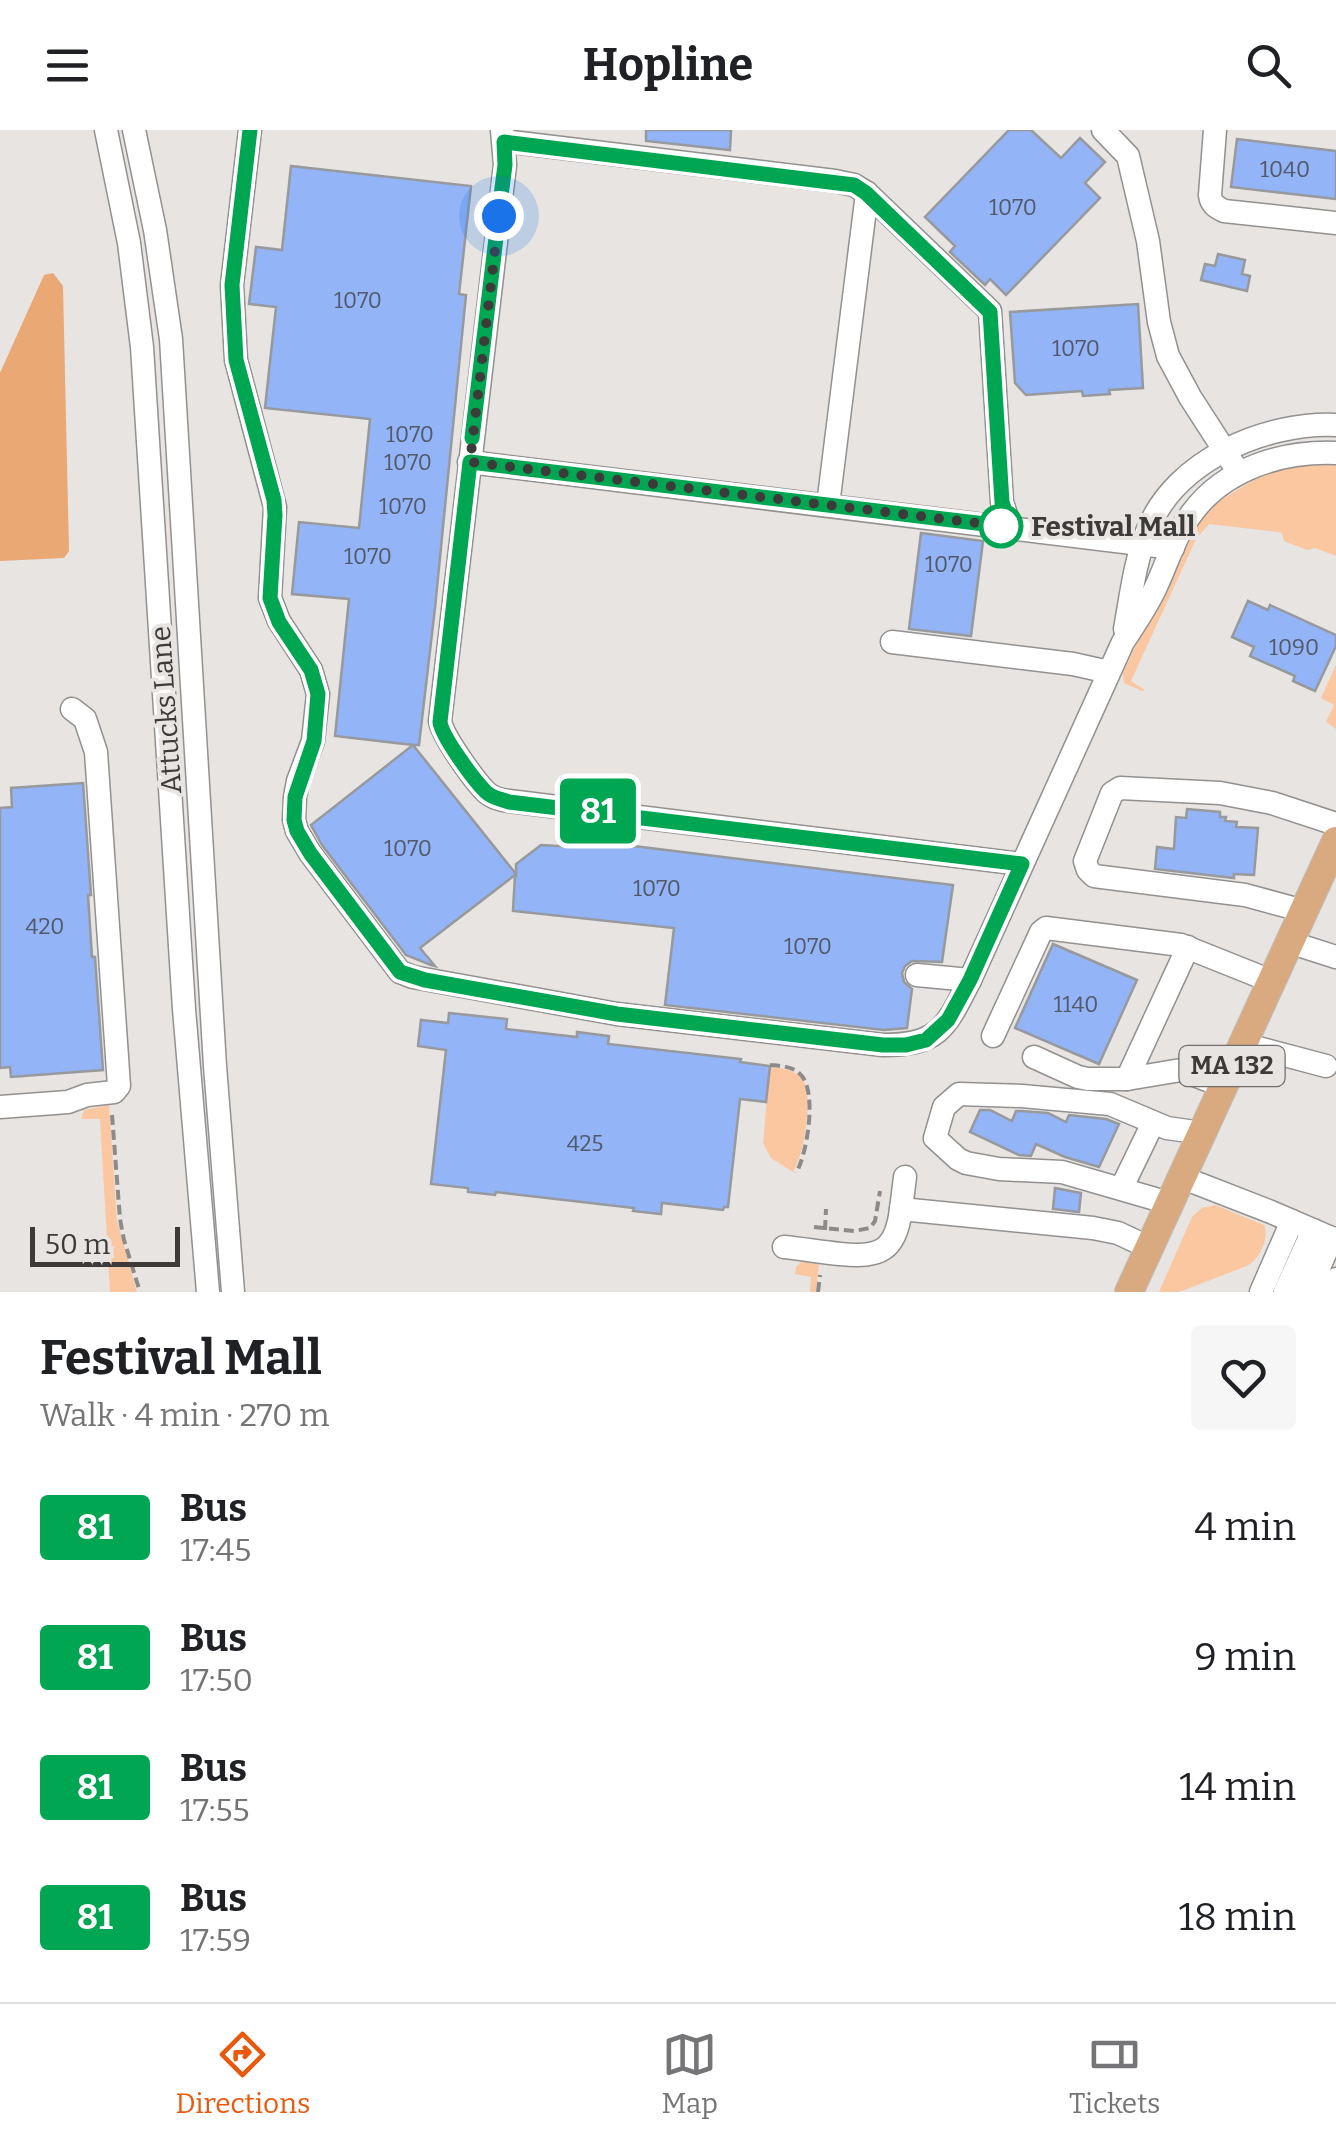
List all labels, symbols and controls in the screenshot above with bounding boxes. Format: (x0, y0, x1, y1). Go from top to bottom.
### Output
icon: menu (40, 38, 95, 93)
text: Hopline (583, 38, 753, 92)
icon: search (1241, 38, 1296, 93)
house number: 1040 (1260, 156, 1310, 183)
your location (474, 191, 524, 241)
house number: 1070 (989, 194, 1037, 221)
house number: 1070 (334, 287, 382, 314)
house number: 1070 (1052, 335, 1100, 362)
house number: 1070 (386, 421, 434, 448)
house number: 1070 (384, 449, 432, 476)
house number: 1070 (379, 493, 427, 520)
marker: Festival Mall (980, 505, 1022, 547)
place label: Festival Mall (1031, 510, 1196, 543)
house number: 1070 (344, 543, 392, 570)
house number: 1070 (925, 551, 973, 578)
street label: Attucks Lane (144, 625, 188, 795)
house number: 1090 (1269, 634, 1319, 661)
line badge: 81 (553, 778, 643, 844)
text: 81 (580, 790, 616, 832)
house number: 1070 (384, 835, 432, 862)
house number: 1070 (633, 875, 681, 902)
house number: 420 (26, 913, 64, 940)
house number: 1070 (784, 933, 832, 960)
house number: 1140 (1054, 991, 1098, 1018)
road number: MA 132 (1180, 1046, 1284, 1086)
house number: 425 (567, 1130, 603, 1157)
scale bar (30, 1222, 180, 1266)
text: 50 m (45, 1228, 110, 1261)
button: heart (1191, 1325, 1296, 1430)
text: Festival Mall (40, 1329, 322, 1387)
text: Walk · 4 min · 270 m (40, 1396, 329, 1434)
text: Bus (180, 1485, 247, 1531)
text: 4 min (1195, 1504, 1296, 1550)
text: 81 (77, 1506, 113, 1548)
text: 17:45 (180, 1531, 251, 1569)
text: Bus (180, 1615, 247, 1661)
text: 9 min (1195, 1634, 1296, 1680)
text: 81 (77, 1636, 113, 1678)
text: 17:50 (180, 1661, 253, 1699)
text: Bus (180, 1745, 247, 1791)
text: 14 min (1179, 1764, 1296, 1810)
text: 81 (77, 1766, 113, 1808)
text: 17:55 (180, 1791, 250, 1829)
text: Bus (180, 1875, 247, 1921)
text: 18 min (1179, 1894, 1296, 1940)
text: 81 (77, 1896, 113, 1938)
text: 17:59 (180, 1921, 251, 1959)
tab: Directions (176, 2027, 310, 2120)
tab: Map (661, 2027, 718, 2120)
tab: Tickets (1069, 2027, 1160, 2120)

